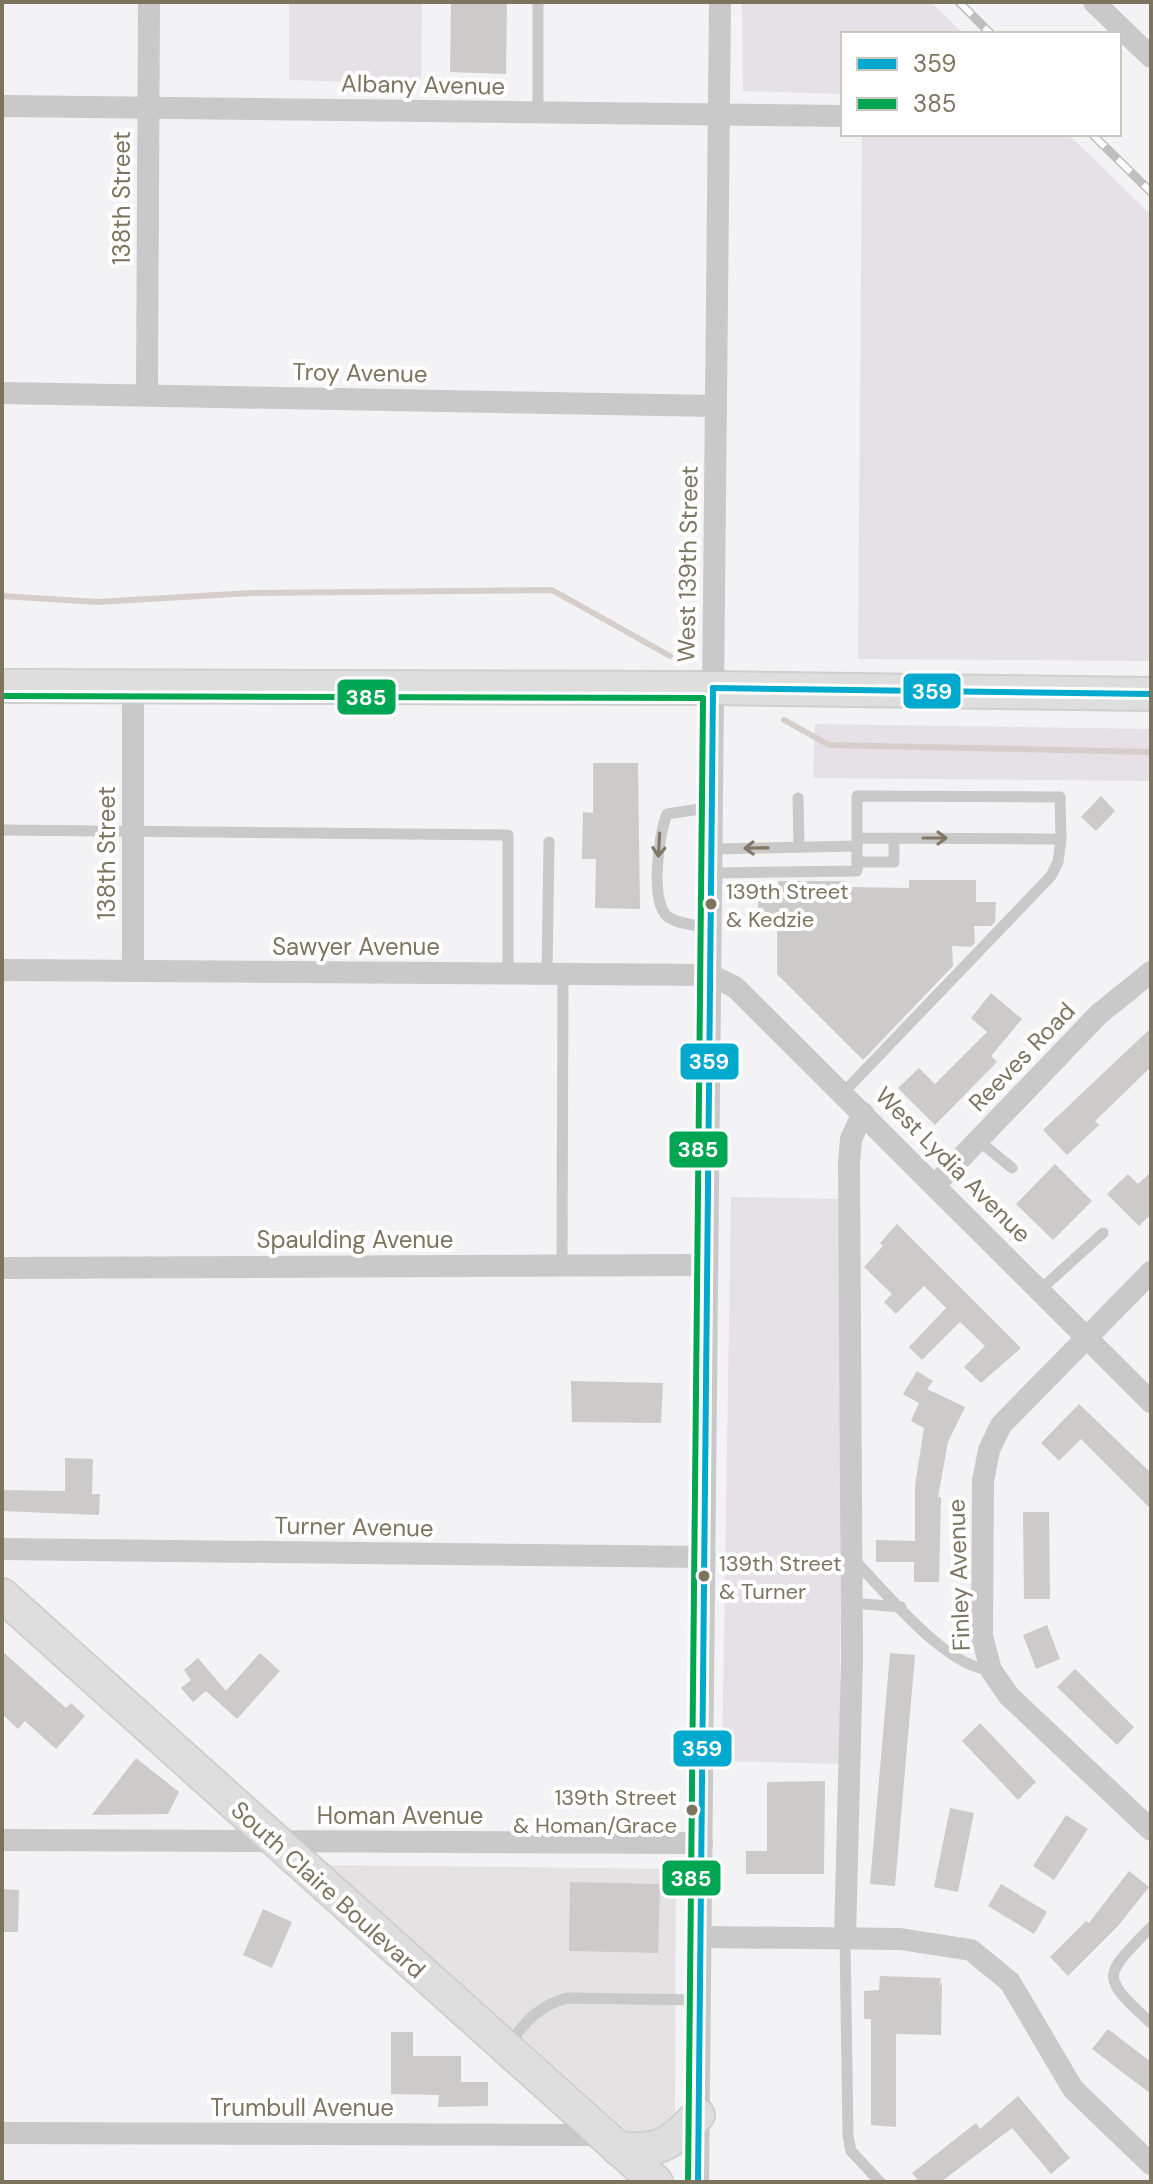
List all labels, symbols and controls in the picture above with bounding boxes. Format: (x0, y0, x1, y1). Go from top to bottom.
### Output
legend (841, 32, 1121, 136)
text: 359 (913, 48, 956, 79)
street label: Albany Avenue (341, 68, 505, 101)
text: 385 (913, 88, 956, 119)
street label: 138th Street (106, 131, 137, 265)
street label: Troy Avenue (292, 356, 428, 389)
street label: West 139th Street (670, 465, 705, 663)
line badge: 359 (902, 672, 962, 710)
text: 359 (912, 677, 952, 706)
line badge: 385 (336, 678, 397, 716)
text: 385 (346, 683, 386, 712)
street label: 138th Street (91, 786, 122, 920)
one-way arrow (921, 830, 948, 846)
one-way arrow (652, 831, 667, 858)
one-way arrow (743, 840, 770, 856)
place label: 139th Street & Kedzie (726, 877, 849, 934)
marker: 139th Street & Kedzie (703, 896, 719, 912)
street label: Sawyer Avenue (272, 931, 440, 962)
street label: Reeves Road (962, 995, 1082, 1118)
line badge: 359 (679, 1042, 740, 1081)
text: 359 (689, 1047, 729, 1076)
street label: West Lydia Avenue (869, 1080, 1038, 1249)
line badge: 385 (668, 1130, 729, 1169)
text: 385 (678, 1135, 718, 1164)
street label: Spaulding Avenue (256, 1224, 454, 1255)
street label: Finley Avenue (940, 1498, 977, 1652)
street label: Turner Avenue (274, 1510, 434, 1543)
place label: 139th Street & Turner (719, 1549, 842, 1606)
marker: 139th Street & Turner (696, 1568, 712, 1584)
line badge: 359 (672, 1729, 733, 1768)
text: 359 (682, 1734, 722, 1763)
place label: 139th Street & Homan/Grace (513, 1783, 677, 1840)
street label: South Claire Boulevard (225, 1794, 432, 1985)
street label: Homan Avenue (317, 1800, 483, 1831)
marker: 139th Street & Homan/Grace (684, 1802, 700, 1818)
line badge: 385 (661, 1859, 722, 1897)
text: 385 (671, 1864, 711, 1893)
street label: Trumbull Avenue (210, 2092, 394, 2123)

